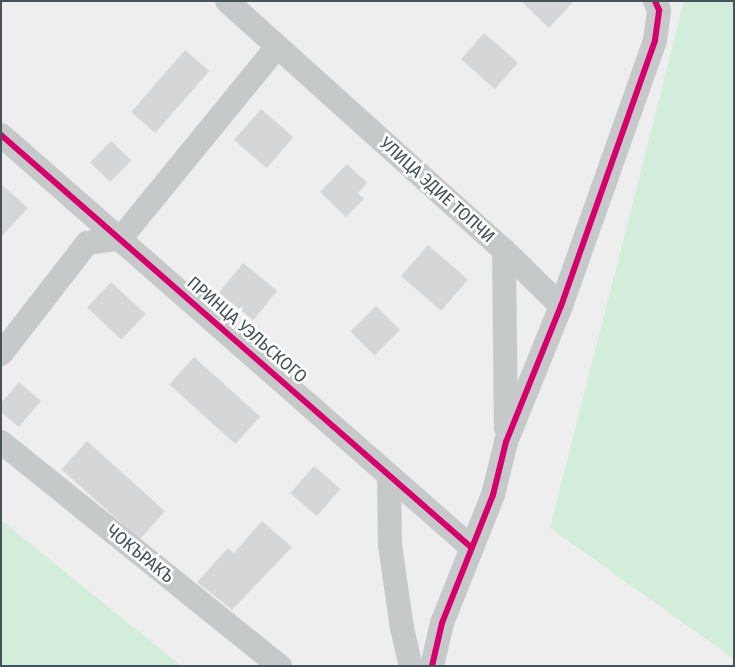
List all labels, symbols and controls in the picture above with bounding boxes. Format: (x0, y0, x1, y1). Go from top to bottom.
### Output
street label: УЛИЦА ЭДИЕ ТОПЧИ (375, 133, 499, 247)
street label: ПРИНЦА УЭЛЬСКОГО (183, 272, 311, 388)
street label: ЧОКЪРАКЪ (102, 520, 178, 588)

